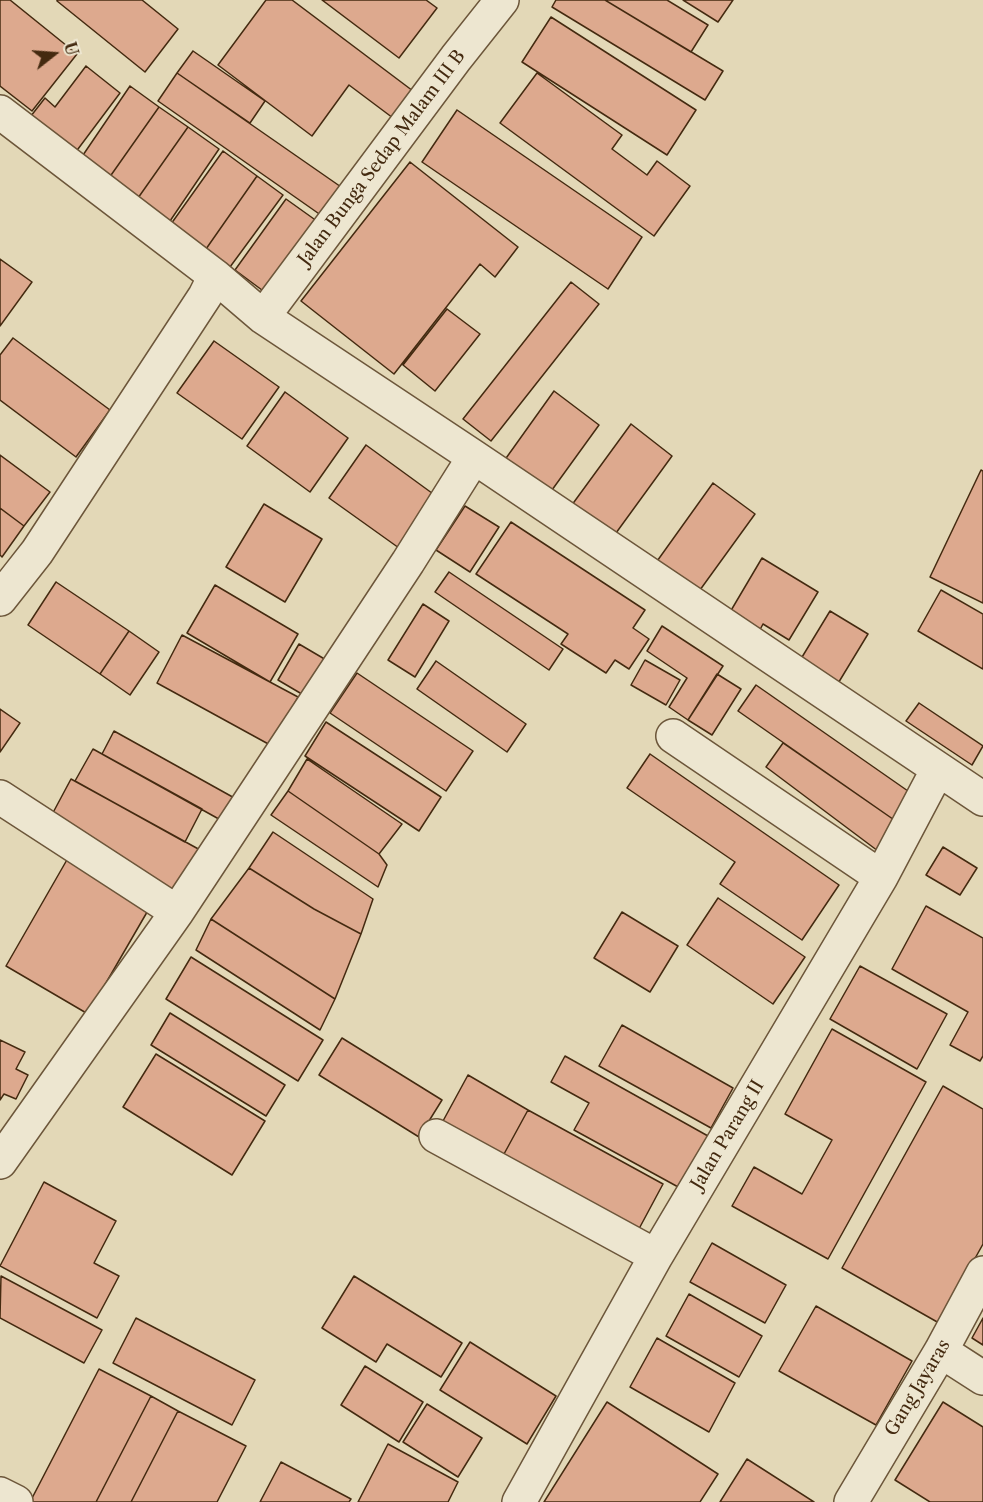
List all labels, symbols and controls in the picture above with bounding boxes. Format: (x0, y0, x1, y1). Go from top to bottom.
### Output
north arrow (24, 24, 84, 84)
text: U (60, 40, 83, 58)
street label: Jalan Bunga Sedap Malam III B (294, 46, 470, 270)
street label: Jalan Parang II (687, 1076, 769, 1194)
street label: Gang Jayaras (881, 1336, 955, 1440)

